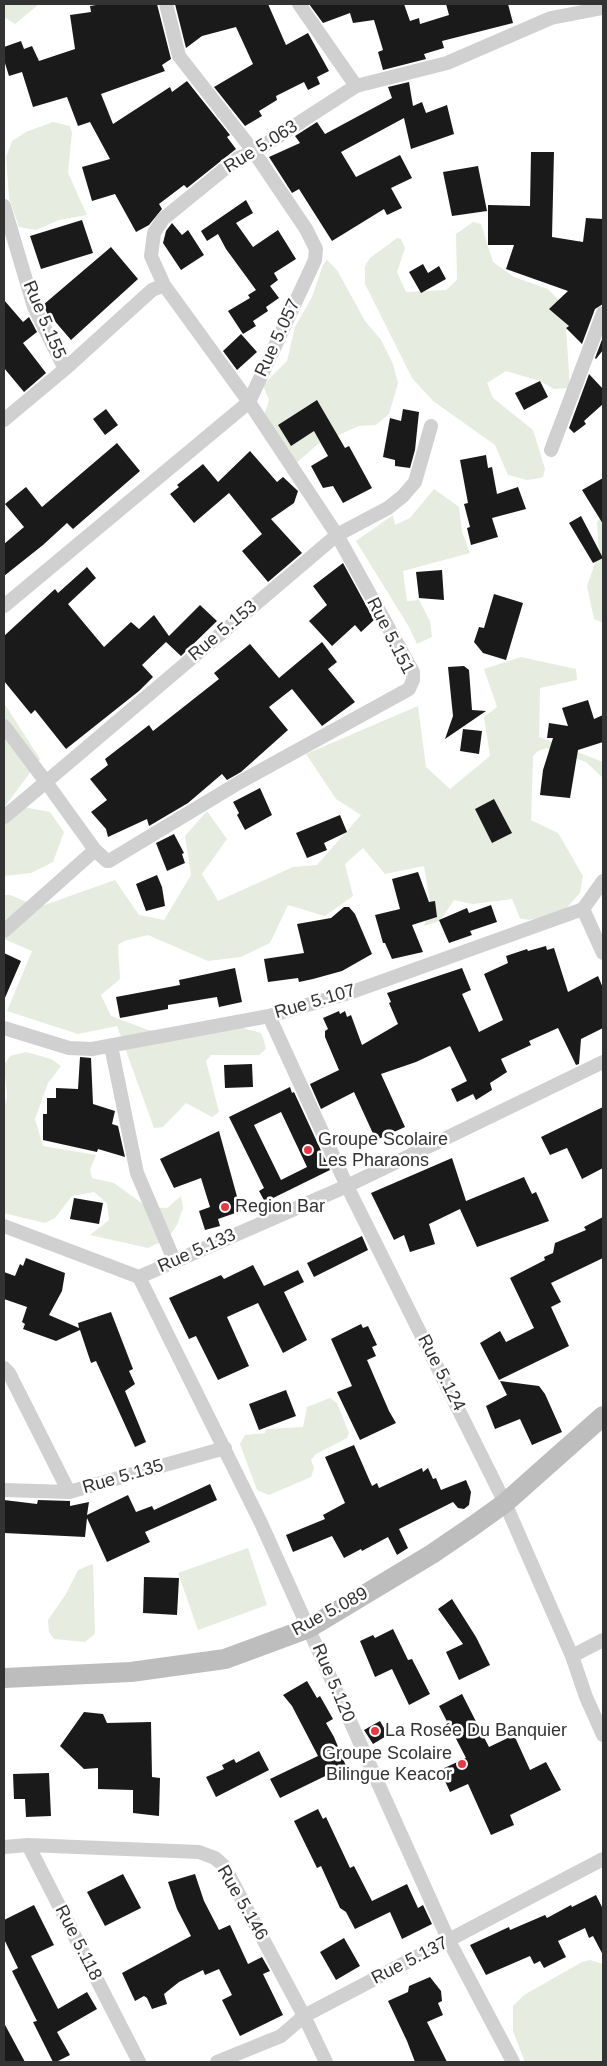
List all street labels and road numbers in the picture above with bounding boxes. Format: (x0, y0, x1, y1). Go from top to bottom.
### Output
street label: Rue 5.063 (220, 116, 302, 178)
street label: Rue 5.155 (18, 278, 70, 362)
street label: Rue 5.057 (251, 296, 305, 380)
street label: Rue 5.151 (362, 594, 418, 678)
street label: Rue 5.153 (184, 596, 262, 666)
street label: Rue 5.107 (272, 980, 358, 1024)
street label: Rue 5.133 (155, 1224, 239, 1278)
street label: Rue 5.124 (413, 1331, 469, 1415)
street label: Rue 5.135 (80, 1455, 166, 1499)
street label: Rue 5.089 (288, 1583, 372, 1641)
street label: Rue 5.120 (307, 1641, 359, 1725)
street label: Rue 5.146 (212, 1862, 272, 1944)
street label: Rue 5.118 (50, 1902, 106, 1984)
street label: Rue 5.137 (368, 1933, 452, 1989)

